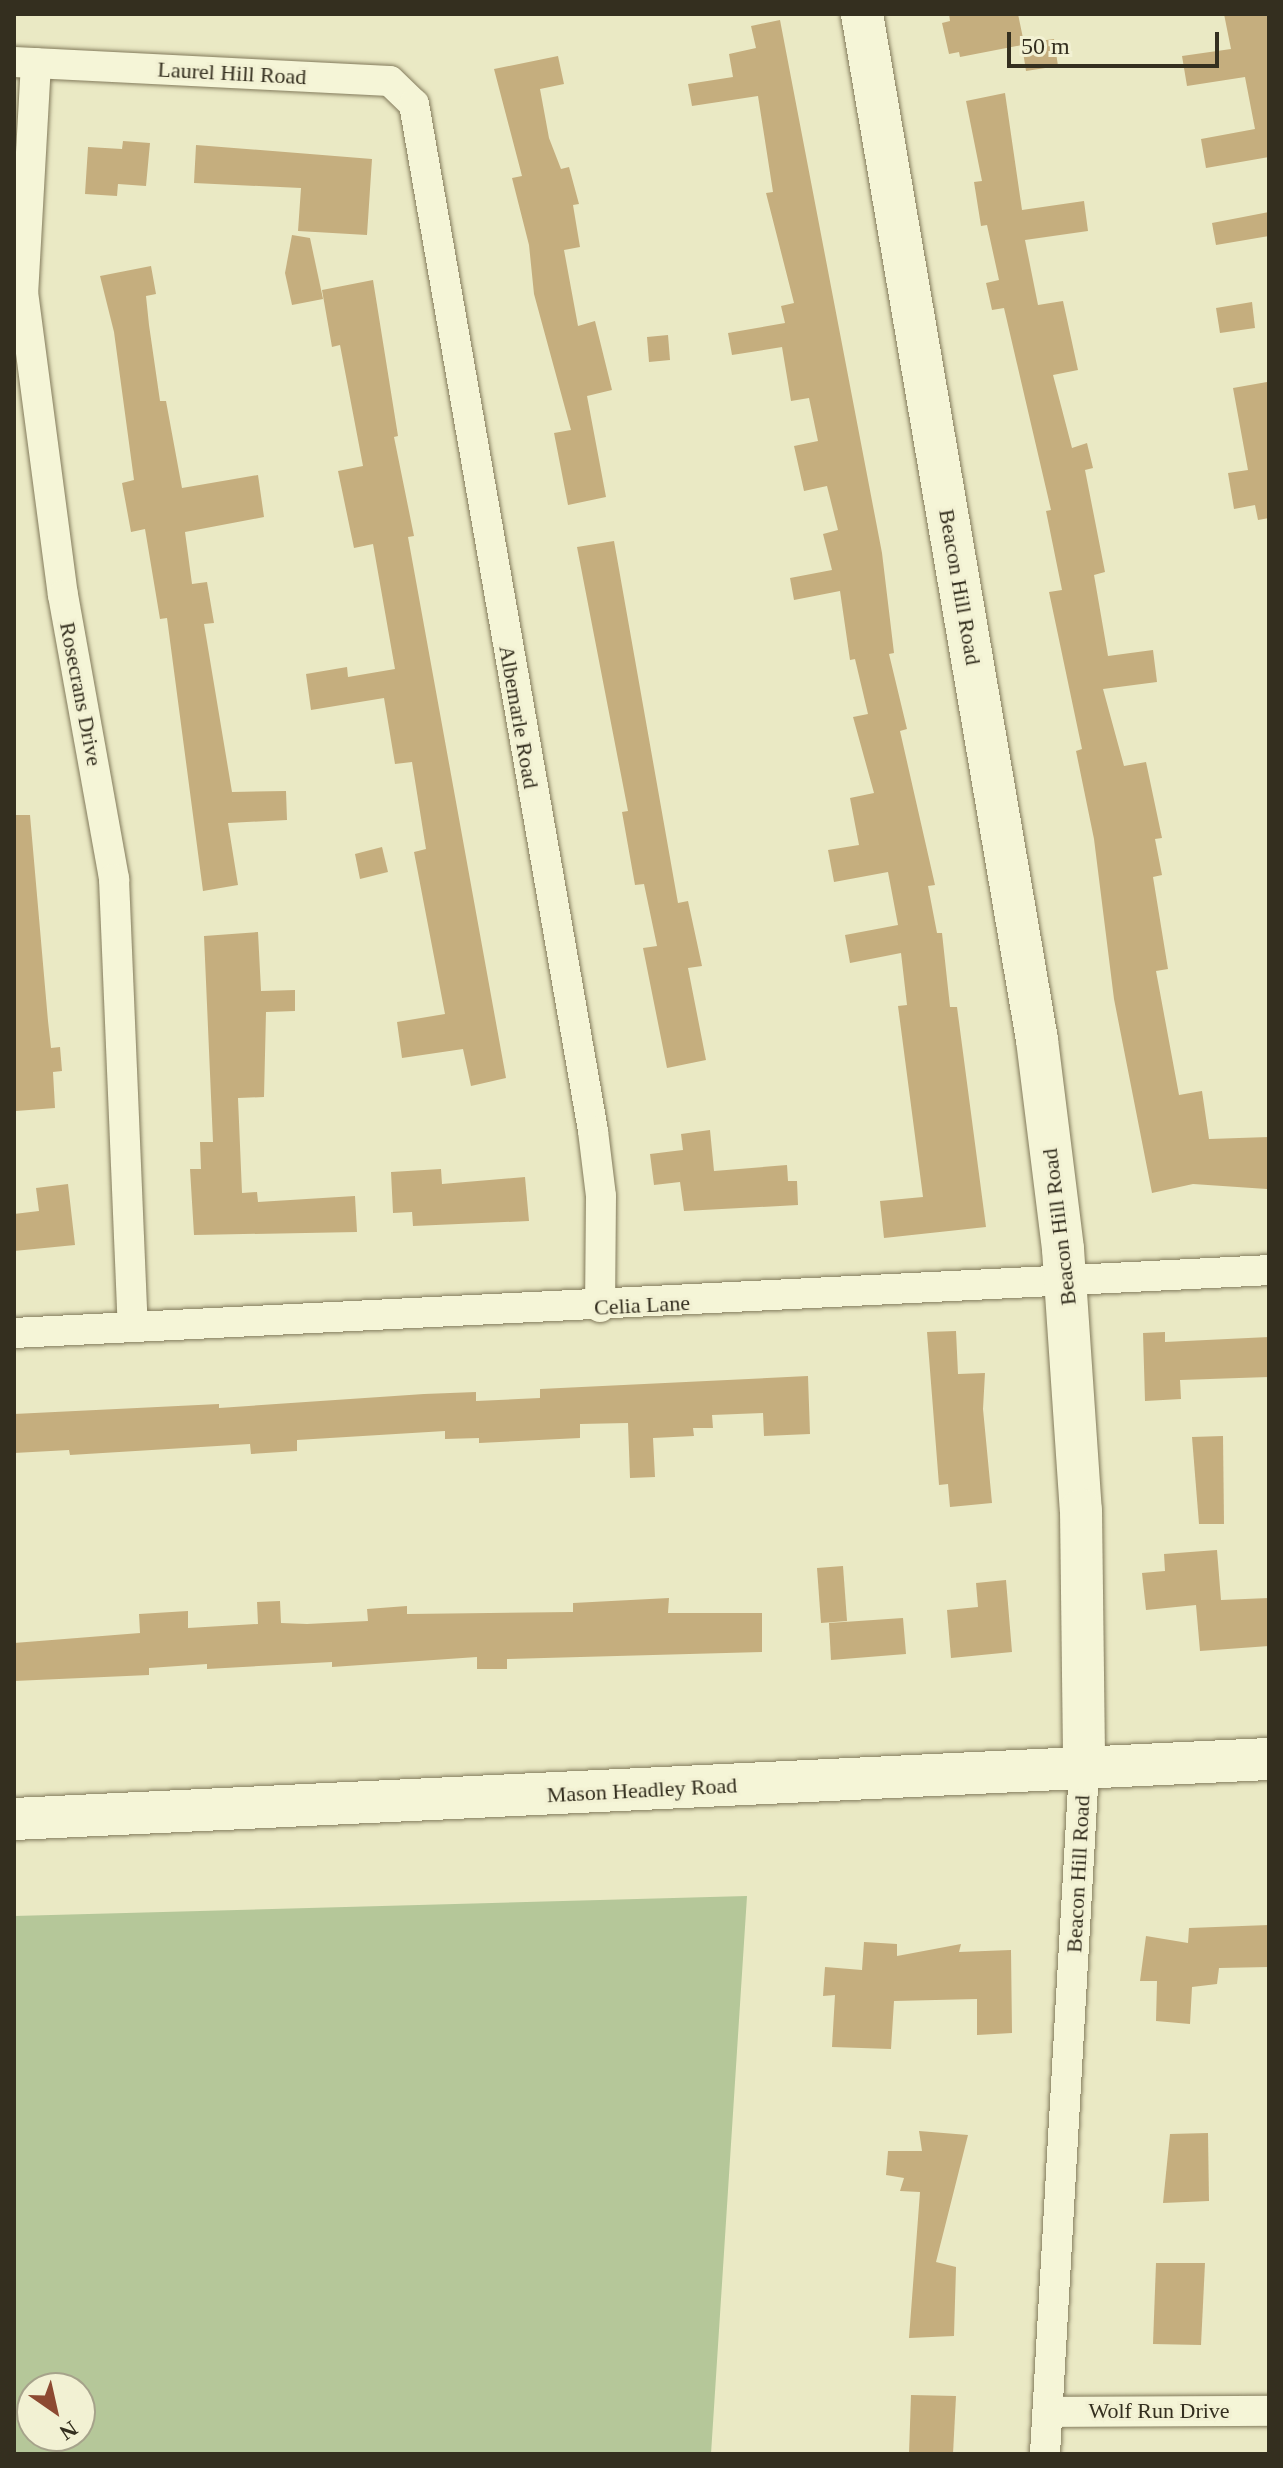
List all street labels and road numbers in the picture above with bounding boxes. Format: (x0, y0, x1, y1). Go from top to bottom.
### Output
street label: Laurel Hill Road (157, 56, 307, 90)
street label: Beacon Hill Road (933, 507, 987, 667)
street label: Rosecrans Drive (54, 620, 108, 768)
street label: Albemarle Road (493, 643, 545, 791)
street label: Beacon Hill Road (1036, 1147, 1082, 1307)
street label: Celia Lane (593, 1289, 691, 1321)
street label: Mason Headley Road (546, 1772, 738, 1808)
street label: Beacon Hill Road (1061, 1795, 1095, 1953)
street label: Wolf Run Drive (1088, 2398, 1230, 2424)

